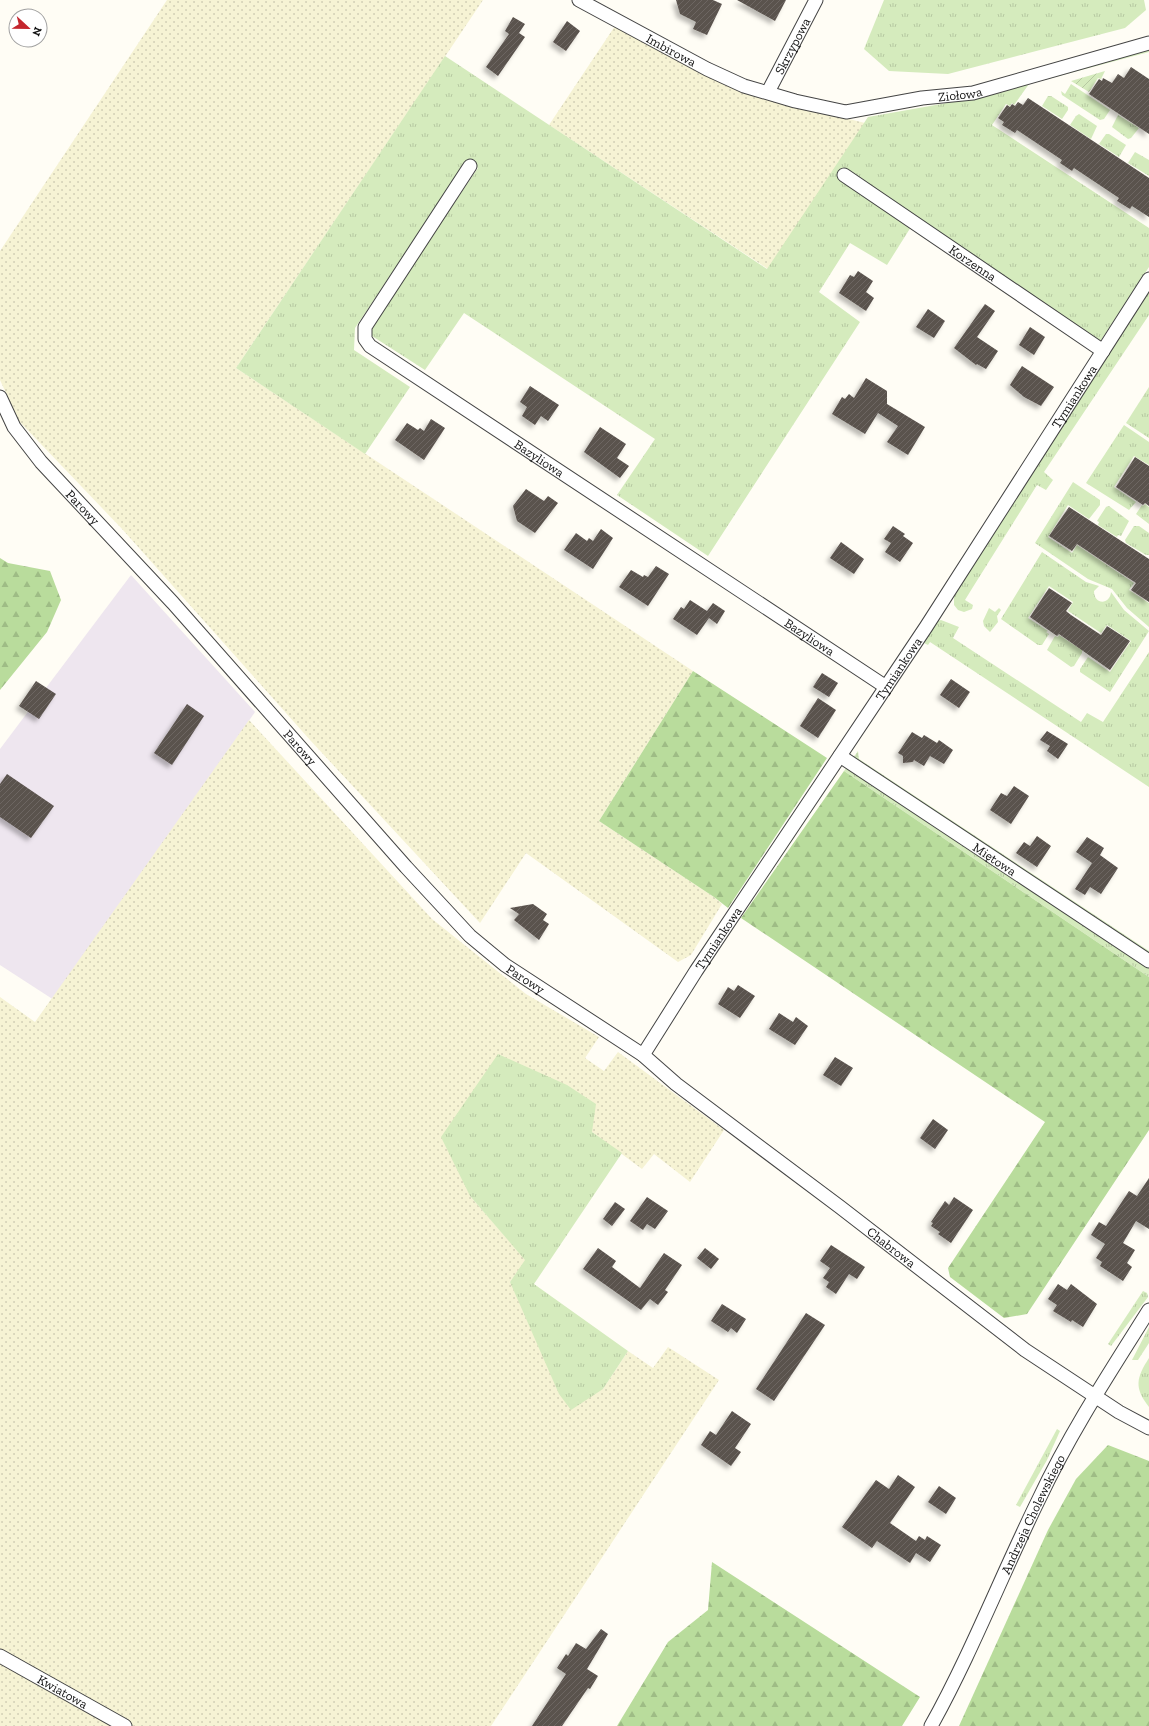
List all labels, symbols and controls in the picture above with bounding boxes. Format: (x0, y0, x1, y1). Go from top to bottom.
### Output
north arrow (8, 8, 48, 48)
street label: Skrzypowa (772, 15, 814, 77)
text: N (29, 25, 44, 38)
street label: Imbirowa (644, 31, 699, 70)
street label: Ziołowa (937, 84, 985, 104)
street label: Korzenna (946, 242, 1000, 285)
street label: Tymiankowa (1048, 362, 1100, 431)
street label: Bazyliowa (512, 437, 568, 481)
street label: Parowy (63, 487, 103, 528)
street label: Bazyliowa (782, 615, 838, 659)
street label: Tymiankowa (872, 634, 925, 703)
street label: Parowy (280, 727, 320, 769)
street label: Miętowa (970, 839, 1020, 879)
street label: Tymiankowa (692, 903, 745, 973)
street label: Parowy (504, 961, 548, 997)
street label: Chabrowa (864, 1224, 919, 1271)
street label: Andrzeja Cholewskiego (998, 1452, 1068, 1576)
street label: Kwiatowa (35, 1672, 91, 1712)

